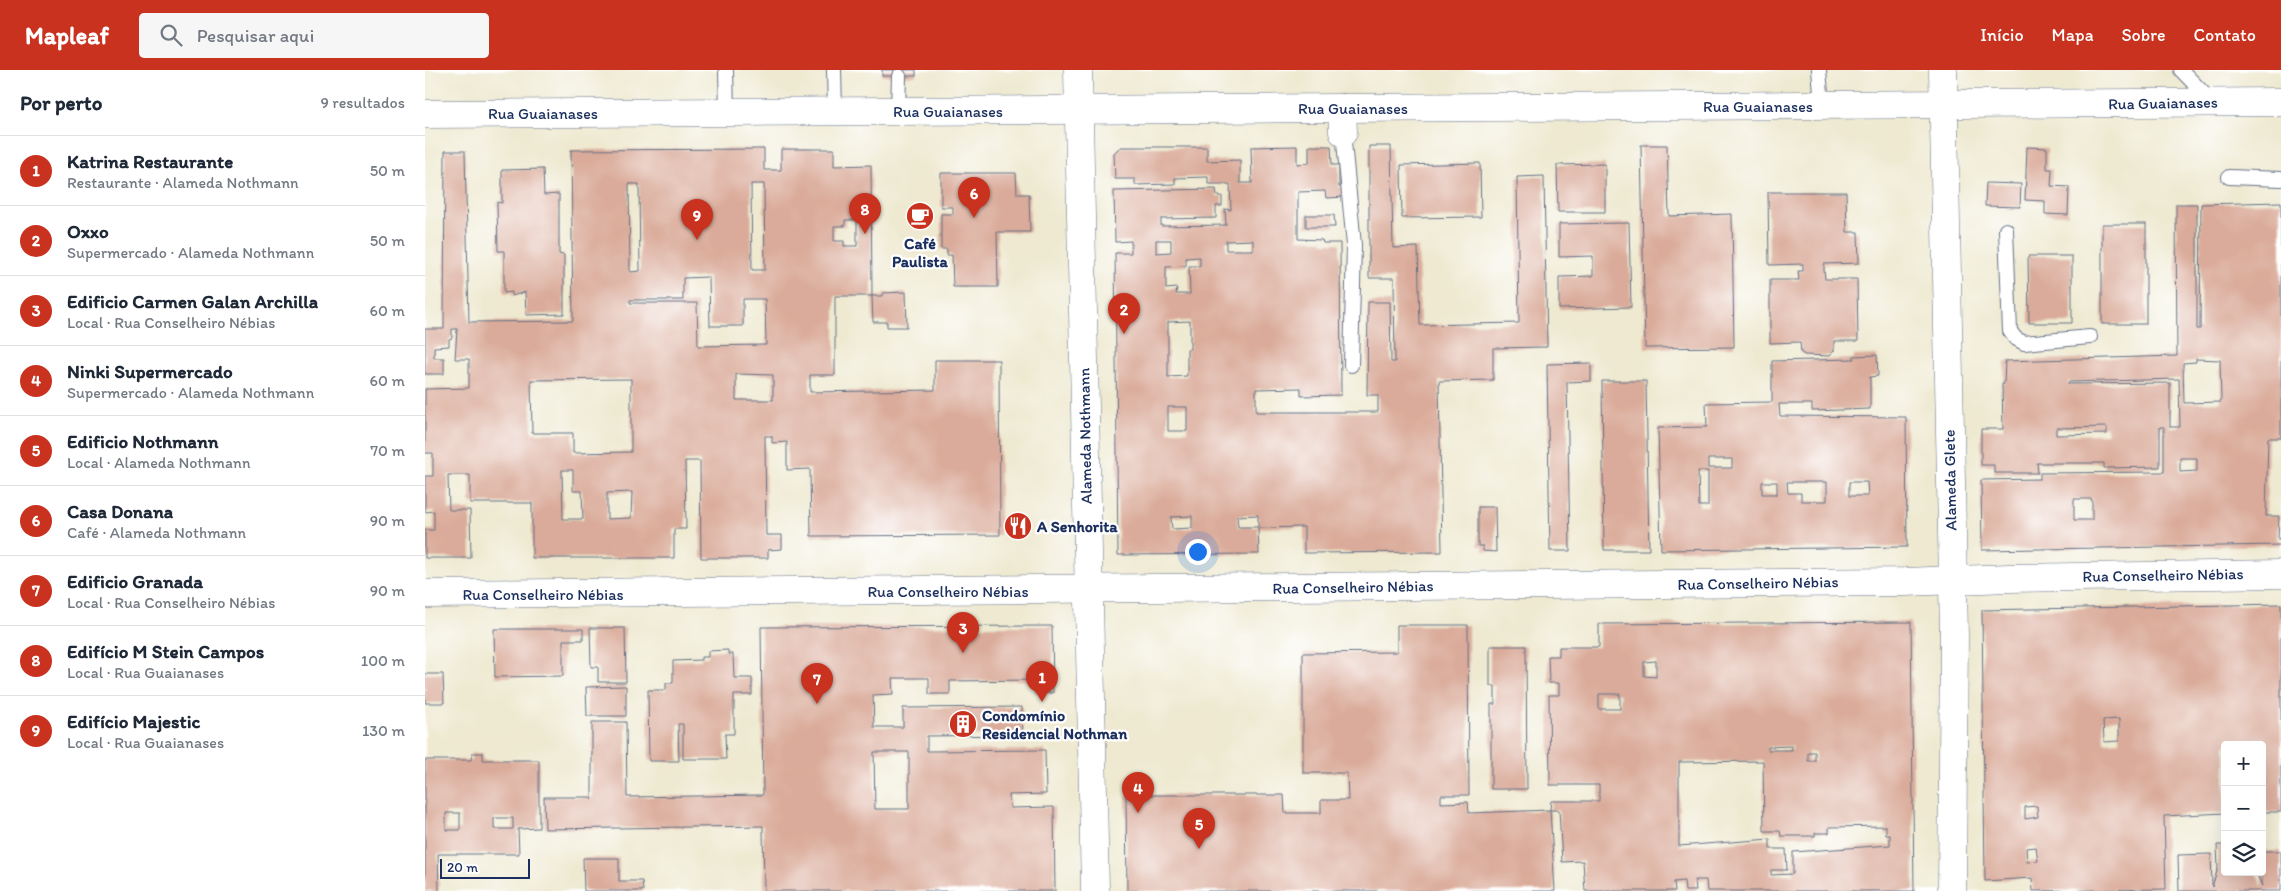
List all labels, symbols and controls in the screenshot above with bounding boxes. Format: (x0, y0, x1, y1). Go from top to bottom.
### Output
search box (139, 13, 489, 58)
text: Mapleaf (25, 21, 109, 50)
icon: search (157, 21, 185, 49)
text: Pesquisar aqui (197, 24, 314, 47)
text: Início (1980, 24, 2024, 46)
text: Mapa (2052, 24, 2094, 46)
text: Sobre (2122, 24, 2166, 46)
text: Contato (2194, 24, 2256, 46)
text: Por perto (20, 90, 102, 115)
text: 9 resultados (320, 93, 405, 112)
street label: Rua Guaianases (2108, 93, 2218, 113)
street label: Rua Guaianases (1703, 97, 1813, 116)
street label: Rua Guaianases (1298, 99, 1408, 118)
street label: Rua Guaianases (893, 102, 1003, 121)
street label: Rua Guaianases (488, 104, 598, 123)
text: Katrina Restaurante (67, 150, 233, 173)
text: 1 (32, 161, 40, 180)
text: 50 m (370, 161, 405, 180)
text: Restaurante · Alameda Nothmann (67, 173, 299, 192)
pin: 6 (958, 177, 990, 218)
pin: 8 (849, 193, 881, 234)
pin: 9 (681, 199, 713, 240)
cafe icon: Café Paulista (905, 201, 935, 231)
text: Oxxo (67, 220, 109, 243)
text: 2 (32, 231, 40, 250)
text: 50 m (370, 231, 405, 250)
place label: Café Paulista (892, 234, 949, 271)
text: Supermercado · Alameda Nothmann (67, 243, 314, 262)
text: Edificio Carmen Galan Archilla (67, 290, 318, 313)
pin: 2 (1108, 293, 1140, 334)
text: 3 (32, 301, 40, 320)
text: 60 m (370, 301, 405, 320)
text: Local · Rua Conselheiro Nébias (67, 313, 275, 332)
text: Ninki Supermercado (67, 360, 233, 383)
street label: Alameda Nothmann (1074, 367, 1096, 504)
text: 4 (31, 371, 41, 390)
text: 60 m (370, 371, 405, 390)
text: Supermercado · Alameda Nothmann (67, 383, 314, 402)
street label: Alameda Glete (1940, 429, 1960, 531)
text: Edificio Nothmann (67, 430, 218, 453)
text: 5 (32, 441, 40, 460)
text: 70 m (370, 441, 405, 460)
text: Local · Alameda Nothmann (67, 453, 250, 472)
text: Casa Donana (67, 500, 173, 523)
text: 6 (32, 511, 40, 530)
text: 90 m (370, 511, 405, 530)
restaurant icon: A Senhorita (1003, 511, 1033, 541)
place label: A Senhorita (1036, 517, 1118, 536)
text: Café · Alameda Nothmann (67, 523, 246, 542)
your location (1185, 539, 1211, 565)
street label: Rua Conselheiro Nébias (2082, 564, 2244, 586)
text: Edificio Granada (67, 570, 203, 593)
street label: Rua Conselheiro Nébias (1677, 572, 1839, 594)
street label: Rua Conselheiro Nébias (1272, 576, 1434, 598)
text: 7 (32, 581, 40, 600)
text: 90 m (370, 581, 405, 600)
street label: Rua Conselheiro Nébias (867, 582, 1029, 601)
street label: Rua Conselheiro Nébias (462, 585, 624, 604)
text: Local · Rua Conselheiro Nébias (67, 593, 275, 612)
pin: 3 (947, 612, 979, 653)
text: Edifício M Stein Campos (67, 640, 264, 663)
text: 8 (32, 651, 40, 670)
text: 100 m (361, 651, 405, 670)
pin: 1 (1026, 661, 1058, 702)
text: Local · Rua Guaianases (67, 663, 224, 682)
pin: 7 (801, 663, 833, 704)
place label: Condomínio Residencial Nothman (982, 706, 1128, 743)
building icon: Condomínio Residencial Nothman (948, 709, 978, 739)
text: Edifício Majestic (67, 710, 200, 733)
text: 9 (32, 721, 40, 740)
text: 130 m (362, 721, 405, 740)
text: Local · Rua Guaianases (67, 733, 224, 752)
map controls (2221, 741, 2266, 876)
button: + (2221, 741, 2266, 786)
pin: 4 (1122, 772, 1154, 813)
button: − (2221, 786, 2266, 831)
pin: 5 (1183, 808, 1215, 849)
button: layers (2221, 831, 2266, 876)
scale bar (440, 856, 530, 879)
text: 20 m (447, 859, 478, 876)

